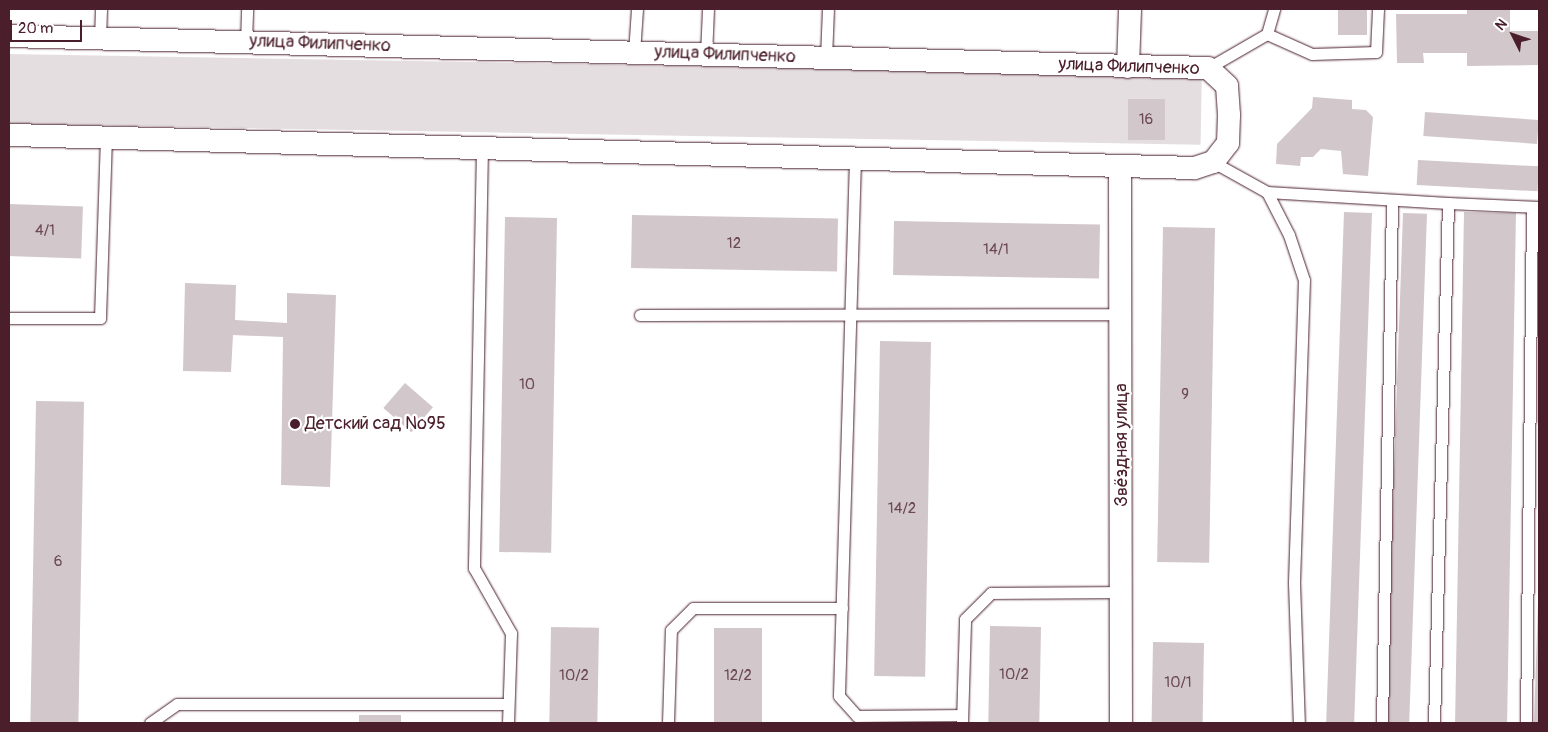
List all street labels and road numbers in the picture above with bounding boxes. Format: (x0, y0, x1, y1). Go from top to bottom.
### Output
street label: улица Филипченко (249, 31, 391, 57)
street label: улица Филипченко (654, 42, 796, 68)
street label: улица Филипченко (1058, 54, 1200, 80)
street label: Звёздная улица (1111, 383, 1133, 507)

